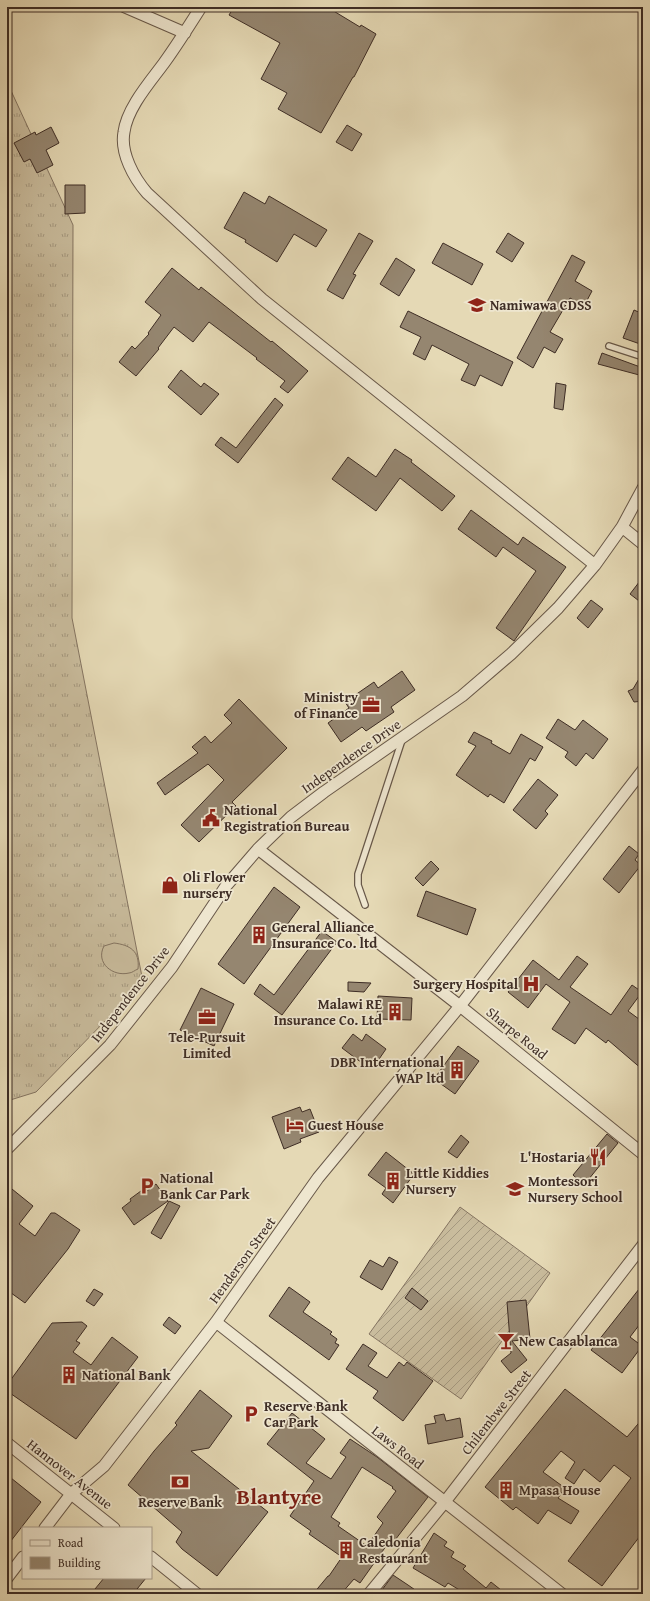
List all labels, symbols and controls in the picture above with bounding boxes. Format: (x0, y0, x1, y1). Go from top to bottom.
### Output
school or university icon: Namiwawa CDSS (467, 295, 487, 315)
place label: Namiwawa CDSS (490, 295, 592, 315)
place label: Ministry of Finance (294, 687, 359, 723)
office icon: Ministry of Finance (361, 695, 381, 715)
street label: Independence Drive (297, 714, 405, 798)
place label: National Registration Bureau (224, 800, 350, 836)
public building icon: National Registration Bureau (201, 808, 221, 828)
place label: Oli Flower nursery (183, 867, 246, 903)
shop icon: Oli Flower nursery (160, 875, 180, 895)
place label: General Alliance Insurance Co. ltd (272, 917, 377, 953)
building icon: General Alliance Insurance Co. ltd (249, 925, 269, 945)
street label: Independence Drive (86, 941, 174, 1046)
place label: Surgery Hospital (413, 974, 519, 994)
hospital icon: Surgery Hospital (521, 974, 541, 994)
place label: Malawi RE Insurance Co. Ltd (274, 994, 383, 1030)
building icon: Malawi RE Insurance Co. Ltd (385, 1002, 405, 1022)
street label: Sharpe Road (482, 1002, 552, 1064)
office icon: Tele-Pursuit Limited (197, 1007, 217, 1027)
place label: Tele-Pursuit Limited (168, 1027, 246, 1063)
place label: DBR International WAP ltd (331, 1052, 445, 1088)
building icon: DBR International WAP ltd (447, 1060, 467, 1080)
hotel icon: Guest House (285, 1115, 305, 1135)
place label: Guest House (308, 1115, 384, 1135)
place label: L'Hostaria (520, 1147, 586, 1167)
restaurant icon: L'Hostaria (588, 1147, 608, 1167)
place label: Little Kiddies Nursery (406, 1163, 489, 1199)
place label: National Bank Car Park (160, 1168, 251, 1204)
building icon: Little Kiddies Nursery (383, 1171, 403, 1191)
place label: Montessori Nursery School (528, 1171, 623, 1207)
parking icon: National Bank Car Park (137, 1176, 157, 1196)
school or university icon: Montessori Nursery School (505, 1179, 525, 1199)
street label: Henderson Street (204, 1213, 280, 1307)
bar icon: New Casablanca (496, 1331, 516, 1351)
place label: New Casablanca (519, 1331, 619, 1351)
building icon: National Bank (59, 1365, 79, 1385)
place label: National Bank (82, 1365, 172, 1385)
street label: Chilembwe Street (456, 1365, 536, 1459)
place label: Reserve Bank Car Park (264, 1396, 349, 1432)
parking icon: Reserve Bank Car Park (241, 1404, 261, 1424)
street label: Laws Road (368, 1420, 429, 1474)
street label: Hannover Avenue (23, 1434, 117, 1514)
bank icon: Reserve Bank (170, 1472, 190, 1492)
district label: Blantyre (237, 1480, 322, 1512)
building icon: Mpasa House (496, 1480, 516, 1500)
place label: Mpasa House (519, 1480, 601, 1500)
place label: Reserve Bank (138, 1492, 223, 1512)
legend (22, 1527, 152, 1579)
place label: Caledonia Restaurant (359, 1532, 429, 1568)
text: Road (58, 1534, 84, 1551)
building icon: Caledonia Restaurant (336, 1540, 356, 1560)
text: Building (58, 1554, 101, 1571)

